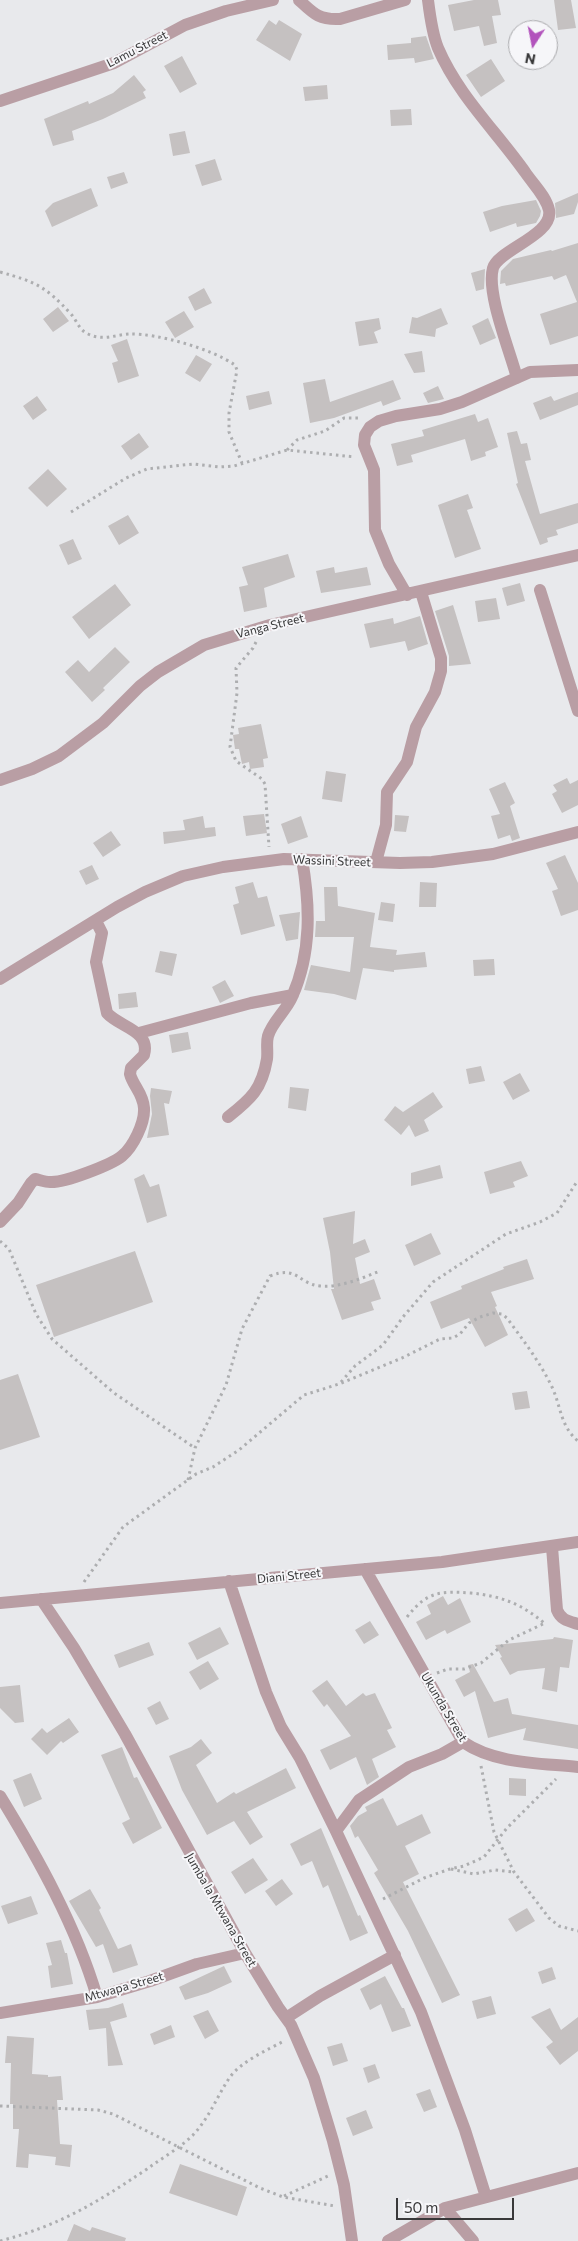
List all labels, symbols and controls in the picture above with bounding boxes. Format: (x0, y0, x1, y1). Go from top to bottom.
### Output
north arrow (508, 20, 558, 70)
street label: Lamu Street (104, 27, 170, 71)
text: N (523, 50, 537, 69)
street label: Vanga Street (234, 611, 306, 641)
street label: Wassini Street (293, 852, 371, 870)
street label: Diani Street (256, 1565, 322, 1587)
street label: Ukunda Street (418, 1670, 470, 1744)
street label: Jumba la Mtwana Street (182, 1850, 260, 1970)
street label: Mtwapa Street (83, 1969, 165, 2005)
scale bar (398, 2188, 516, 2220)
text: 50 m (404, 2198, 438, 2216)

